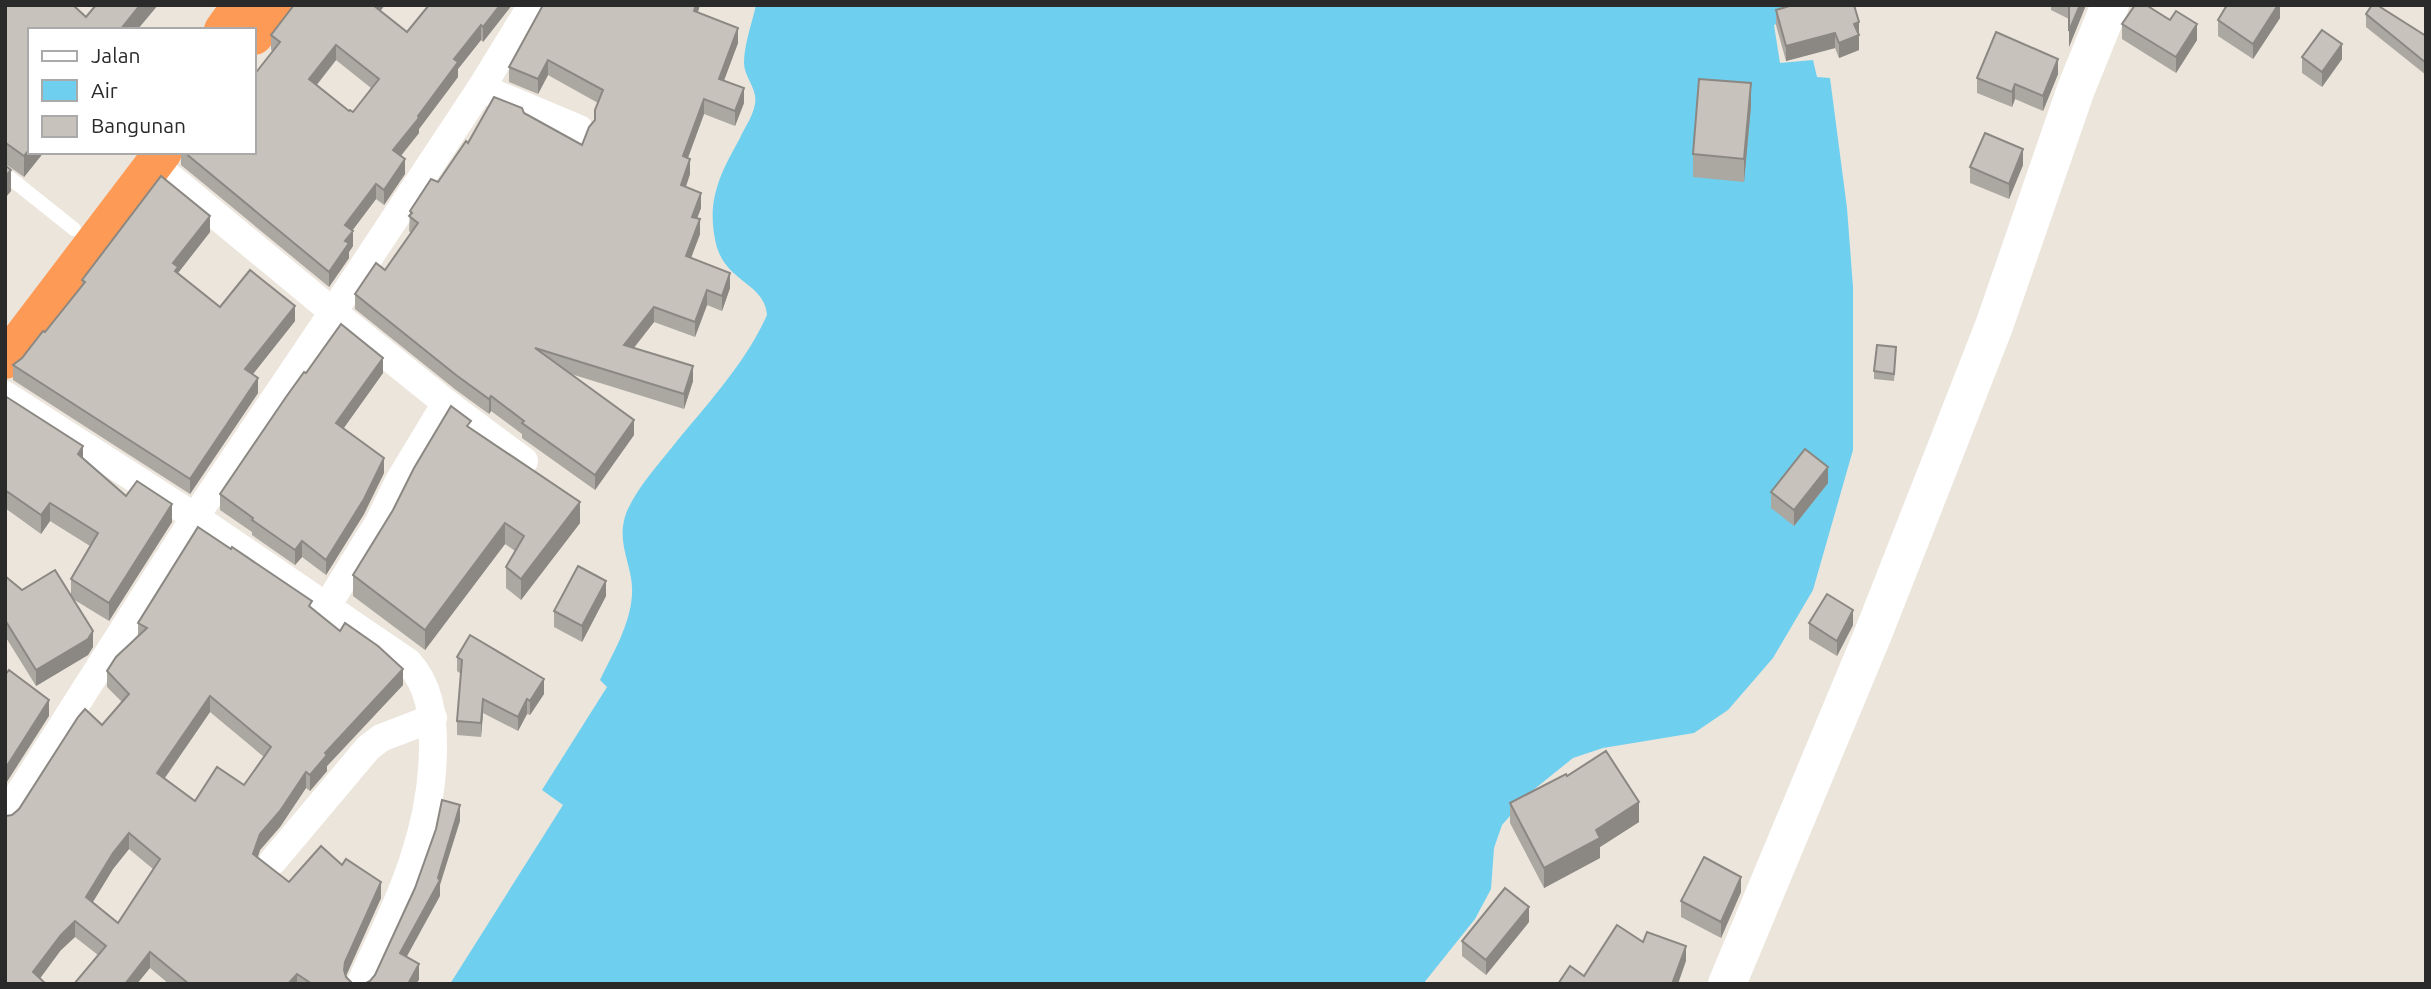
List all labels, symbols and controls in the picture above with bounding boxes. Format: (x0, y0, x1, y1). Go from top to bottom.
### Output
legend (28, 28, 256, 154)
text: Jalan (91, 43, 140, 67)
text: Air (91, 78, 118, 102)
text: Bangunan (91, 113, 186, 137)

